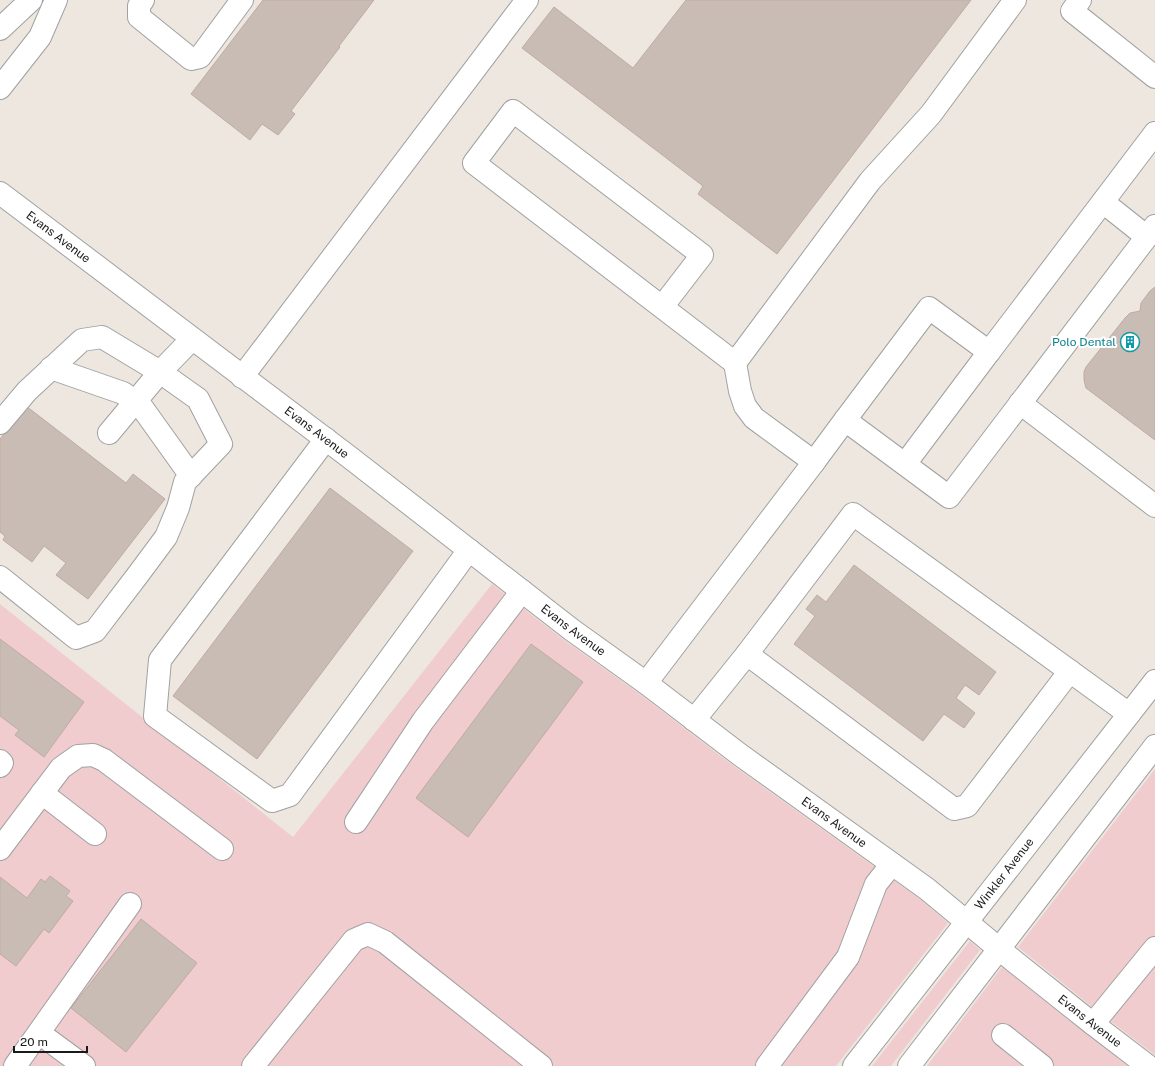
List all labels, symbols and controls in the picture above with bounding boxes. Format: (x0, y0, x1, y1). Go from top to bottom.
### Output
street label: Evans Avenue (23, 208, 93, 266)
building icon: Polo Dental (1119, 331, 1141, 353)
place label: Polo Dental (1052, 335, 1116, 349)
street label: Evans Avenue (282, 404, 352, 461)
street label: Evans Avenue (538, 602, 608, 659)
street label: Evans Avenue (799, 794, 870, 851)
street label: Winkler Avenue (972, 835, 1037, 912)
street label: Evans Avenue (1055, 992, 1125, 1050)
scale bar (14, 1028, 87, 1054)
text: 20 m (20, 1035, 48, 1049)

